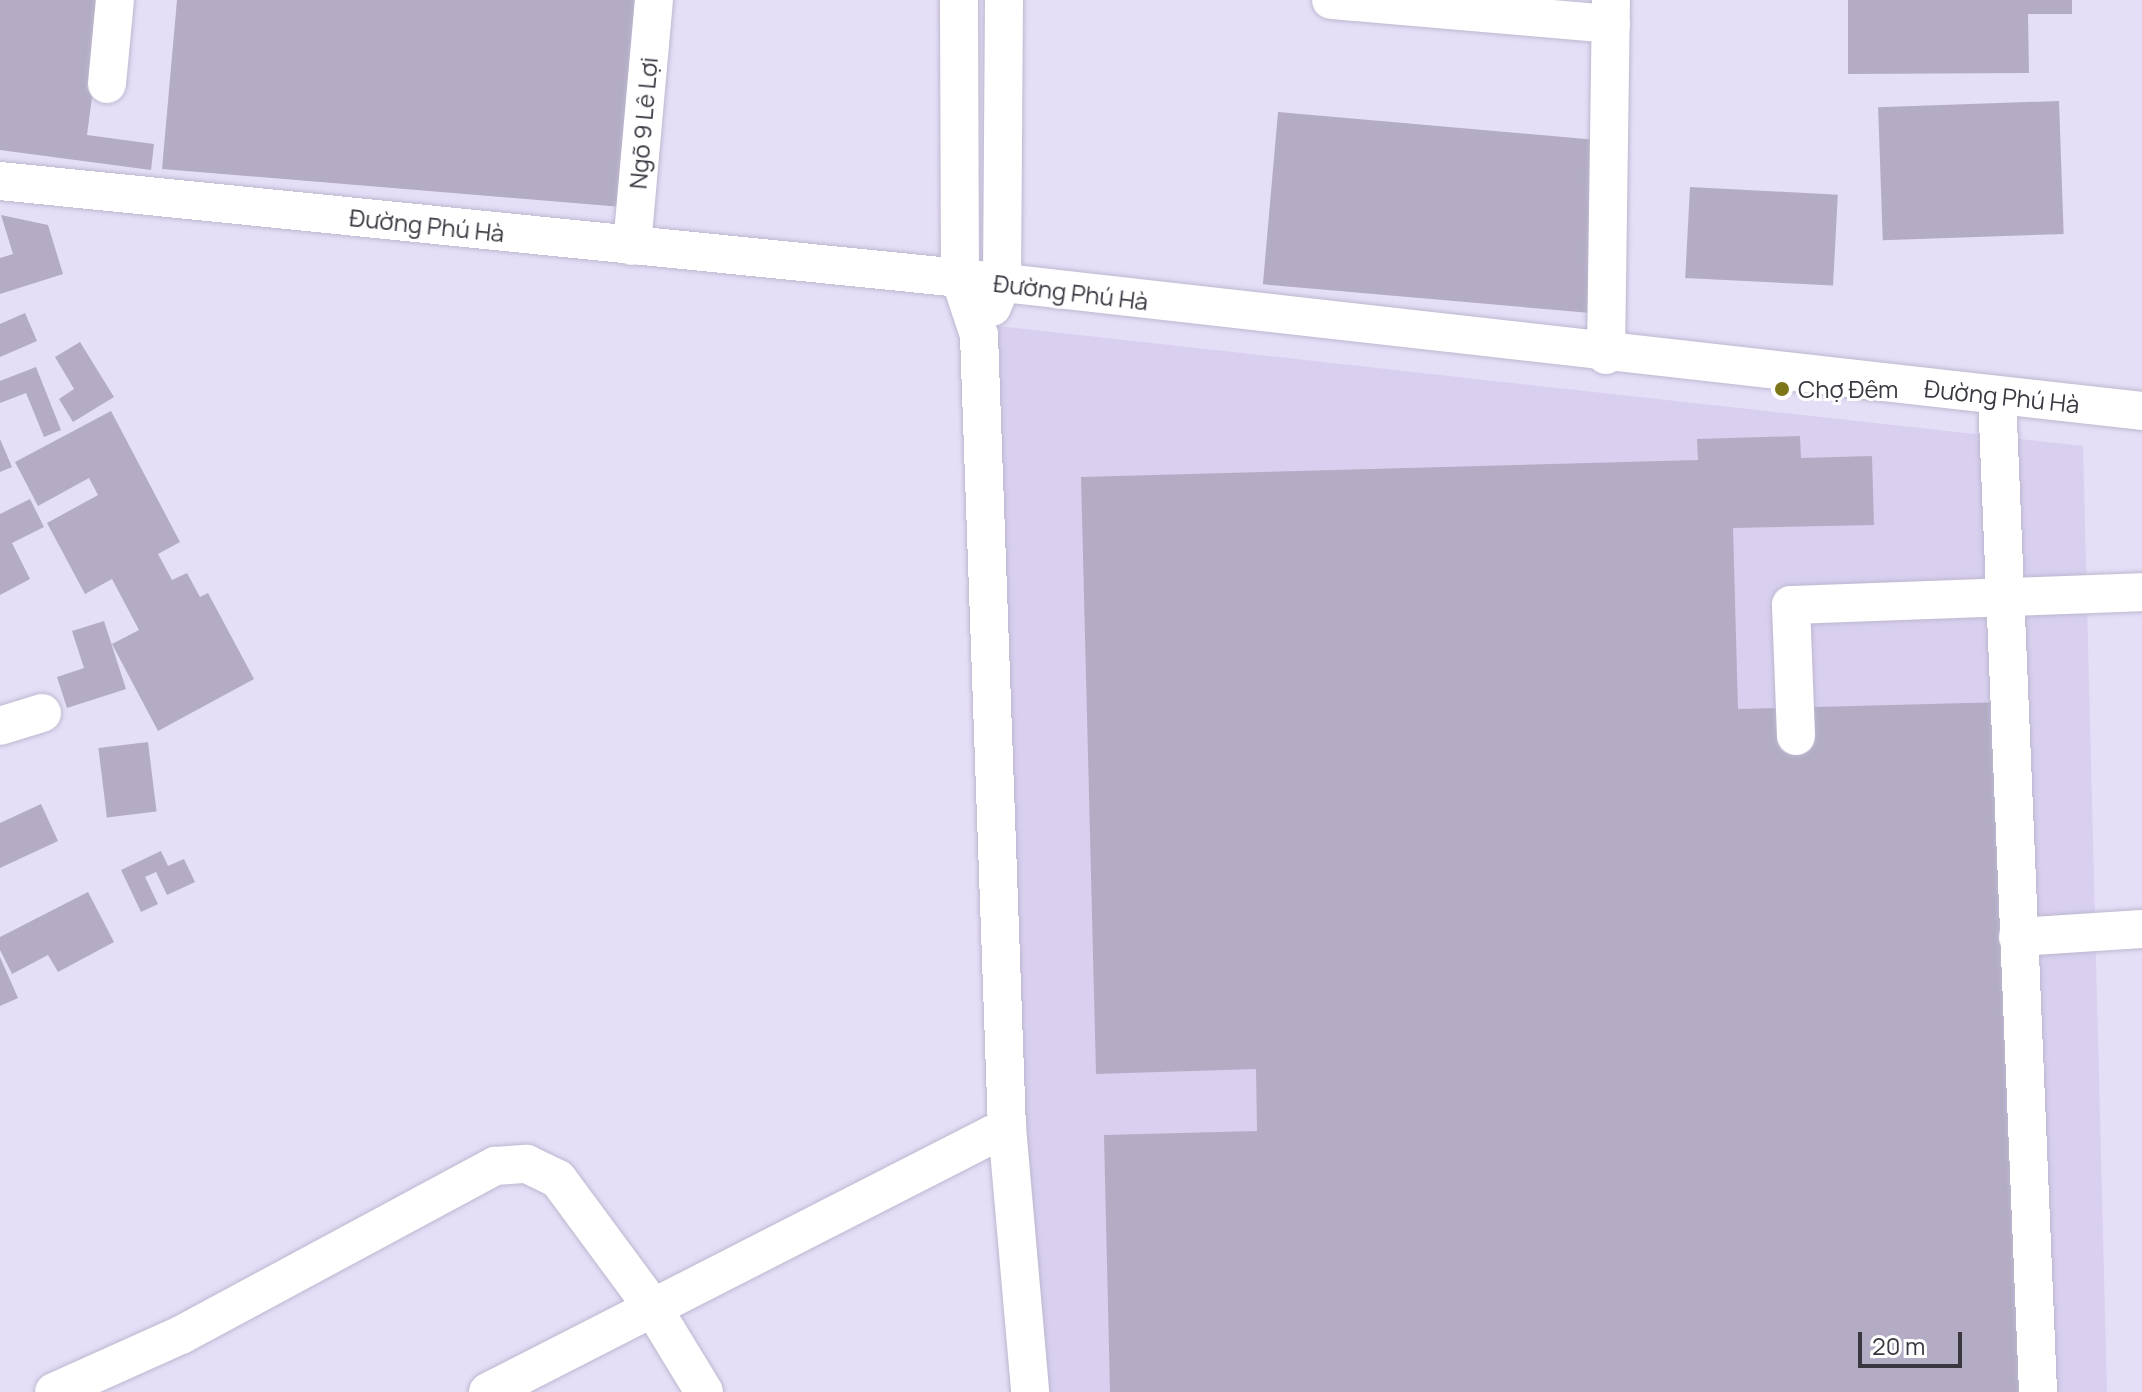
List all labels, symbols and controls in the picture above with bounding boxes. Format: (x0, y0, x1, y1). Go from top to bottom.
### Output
street label: Ngõ 9 Lê Lợi (623, 56, 663, 190)
street label: Đường Phú Hà (348, 203, 506, 247)
street label: Đường Phú Hà (992, 268, 1150, 316)
street label: Đường Phú Hà (1923, 374, 2081, 418)
place label: Chợ Đêm (1798, 375, 1898, 403)
marker: Chợ Đêm (1773, 380, 1791, 398)
scale bar (1862, 1316, 1966, 1366)
text: 20 m (1872, 1329, 1925, 1362)

